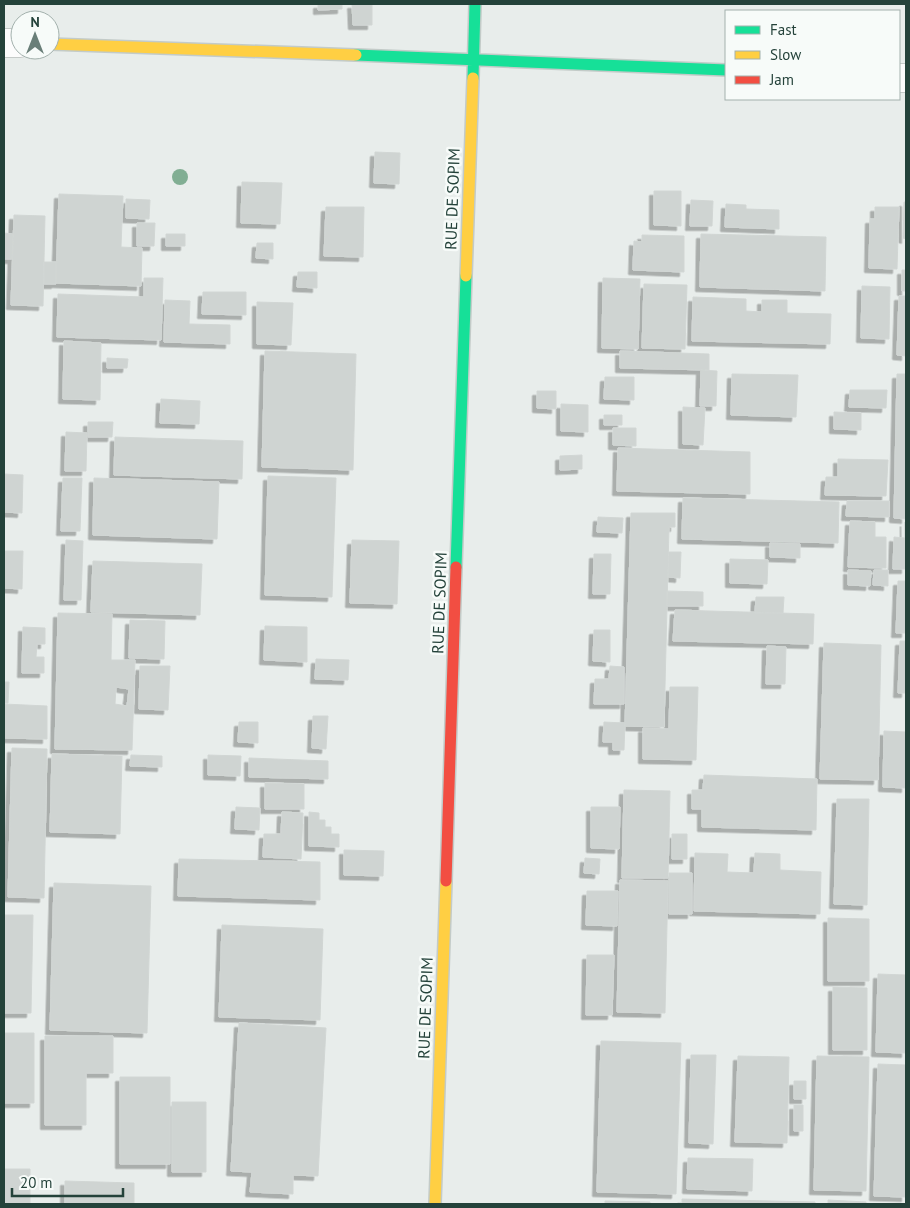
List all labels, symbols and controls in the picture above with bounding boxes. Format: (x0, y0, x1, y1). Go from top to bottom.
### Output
north arrow (10, 10, 60, 60)
legend (725, 10, 900, 100)
text: N (30, 13, 40, 31)
text: Fast (770, 20, 797, 39)
text: Slow (770, 45, 801, 64)
text: Jam (769, 70, 794, 89)
street label: RUE DE SOPIM (440, 148, 464, 250)
street label: RUE DE SOPIM (427, 552, 451, 654)
street label: RUE DE SOPIM (413, 957, 437, 1059)
scale bar (12, 1166, 124, 1198)
text: 20 m (20, 1173, 53, 1192)

